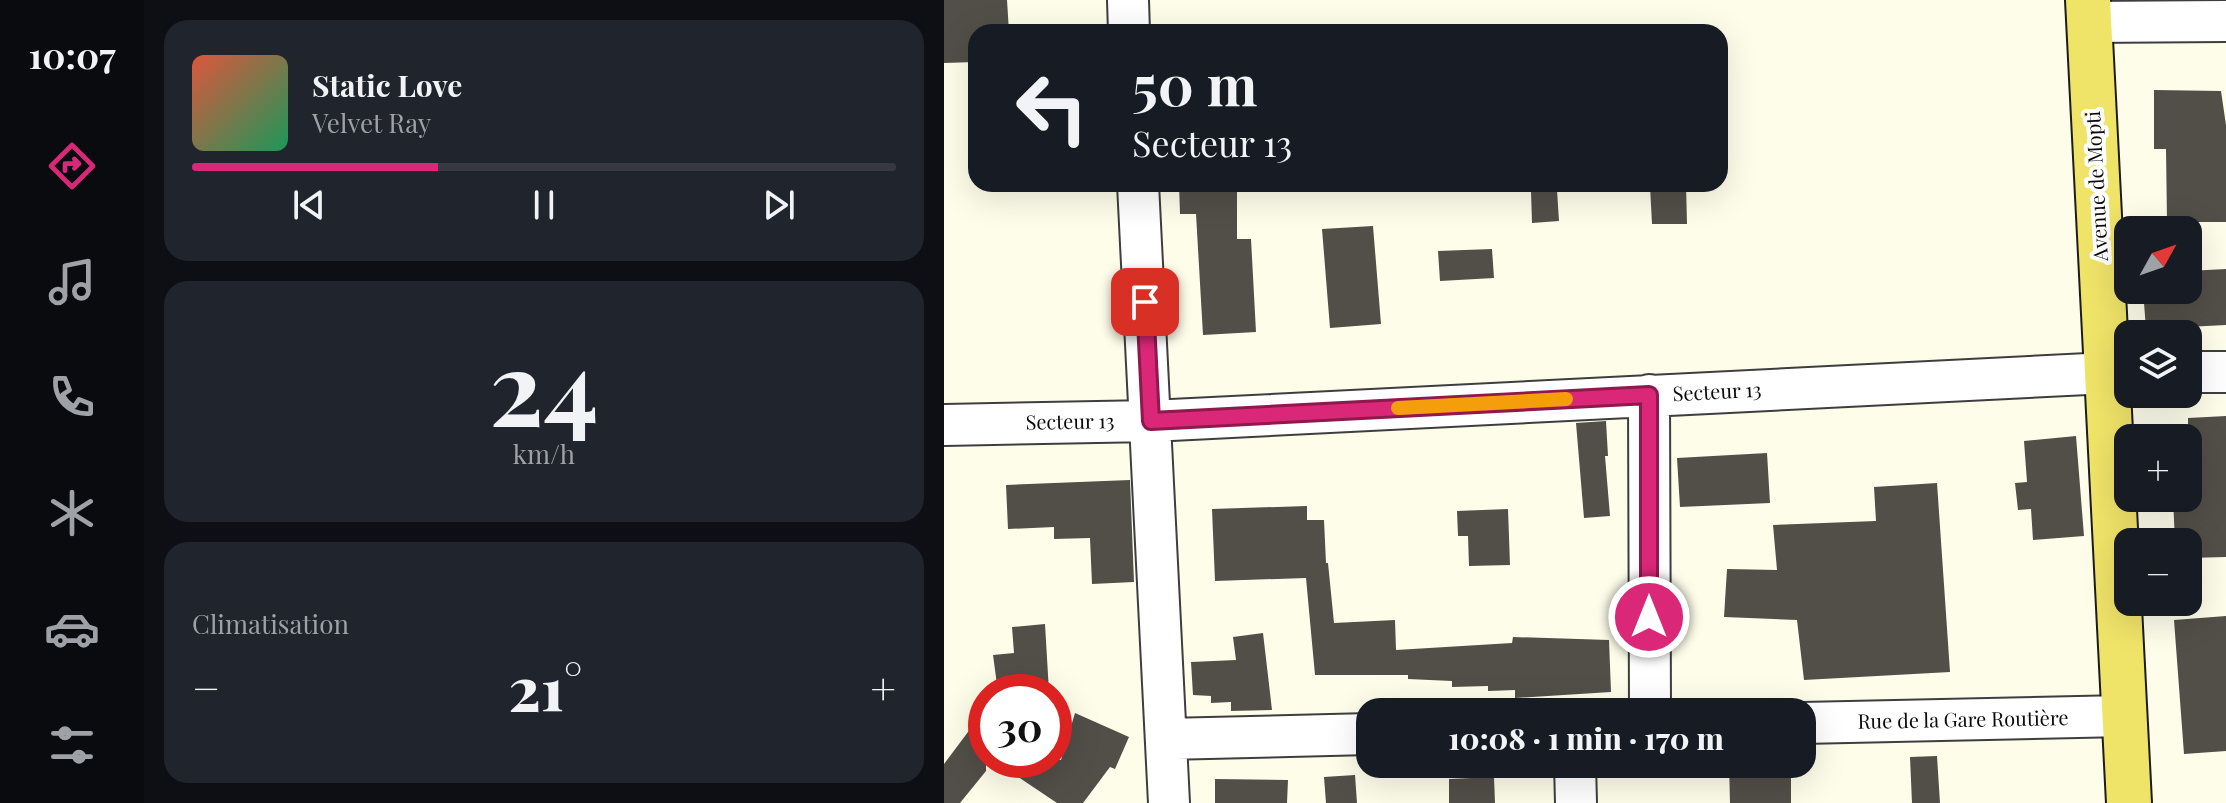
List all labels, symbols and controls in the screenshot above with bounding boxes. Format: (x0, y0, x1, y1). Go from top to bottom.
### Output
text: 10:07 (28, 30, 116, 78)
text: 50 m (1132, 46, 1258, 121)
icon: left (1000, 56, 1104, 160)
text: Static Love (312, 65, 462, 105)
text: Velvet Ray (312, 105, 431, 140)
street label: Avenue de Mopti (2078, 110, 2113, 263)
text: Secteur 13 (1132, 118, 1292, 166)
icon: directions (44, 138, 100, 194)
icon: previous (287, 183, 331, 227)
icon: pause (522, 183, 566, 227)
icon: next (757, 183, 801, 227)
north arrow (2114, 216, 2202, 304)
map controls (2114, 216, 2202, 616)
icon: music (44, 254, 100, 310)
pin (1111, 268, 1179, 336)
icon: arrive (1123, 280, 1167, 324)
text: 24 (489, 314, 599, 453)
button: layers (2114, 320, 2202, 408)
icon: phone (44, 369, 100, 425)
street label: Secteur 13 (1672, 375, 1762, 406)
street label: Secteur 13 (1025, 406, 1115, 435)
button: + (2114, 424, 2202, 512)
text: km/h (513, 436, 575, 471)
icon: climate (44, 485, 100, 541)
button: − (2114, 528, 2202, 616)
position arrow (1607, 575, 1691, 659)
icon: car (44, 601, 100, 657)
text: Climatisation (192, 606, 349, 641)
text: 21° (509, 646, 582, 726)
text: − (192, 657, 220, 716)
text: + (870, 657, 896, 716)
speed limit sign: 30 (968, 674, 1072, 778)
street label: Rue de la Gare Routière (1857, 703, 2069, 734)
icon: filters (44, 717, 100, 773)
text: 10:08 · 1 min · 170 m (1448, 718, 1724, 758)

